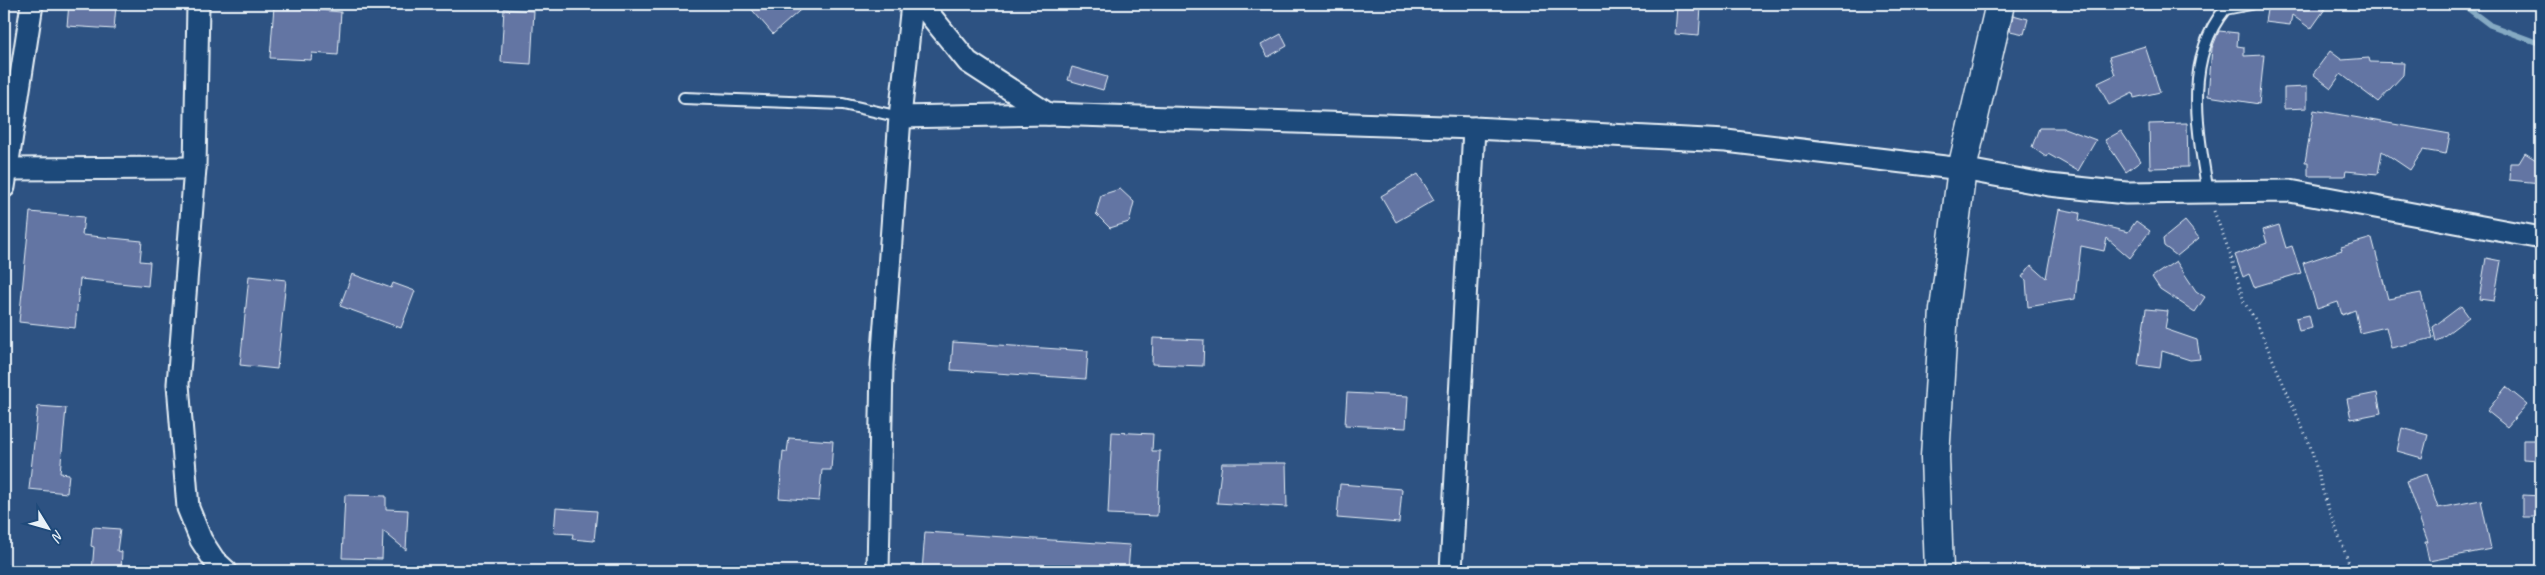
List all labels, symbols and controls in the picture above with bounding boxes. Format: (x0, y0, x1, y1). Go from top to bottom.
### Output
north arrow (22, 502, 72, 552)
text: N (47, 527, 67, 546)

